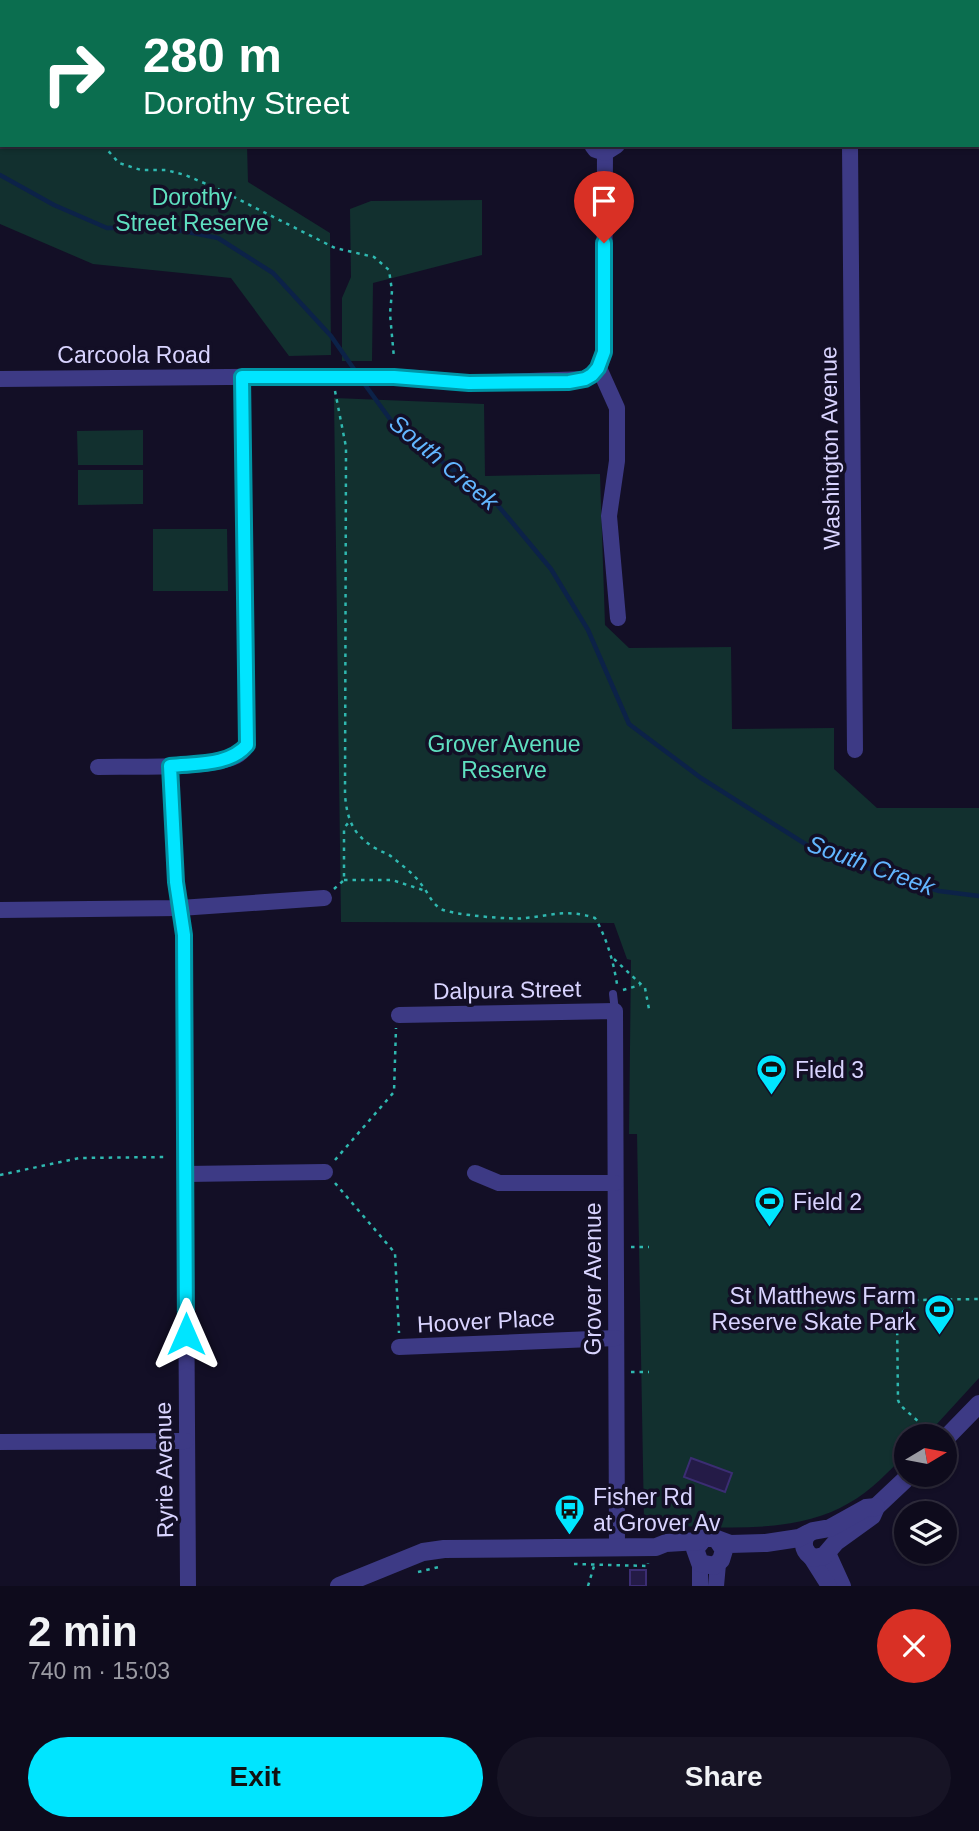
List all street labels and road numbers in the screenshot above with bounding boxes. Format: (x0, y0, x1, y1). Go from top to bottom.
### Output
street label: Carcoola Road (57, 342, 211, 368)
street label: Washington Avenue (815, 346, 845, 550)
street label: Dalpura Street (433, 976, 582, 1004)
street label: Grover Avenue (580, 1202, 606, 1356)
street label: Hoover Place (416, 1304, 556, 1338)
street label: Ryrie Avenue (150, 1402, 178, 1538)

